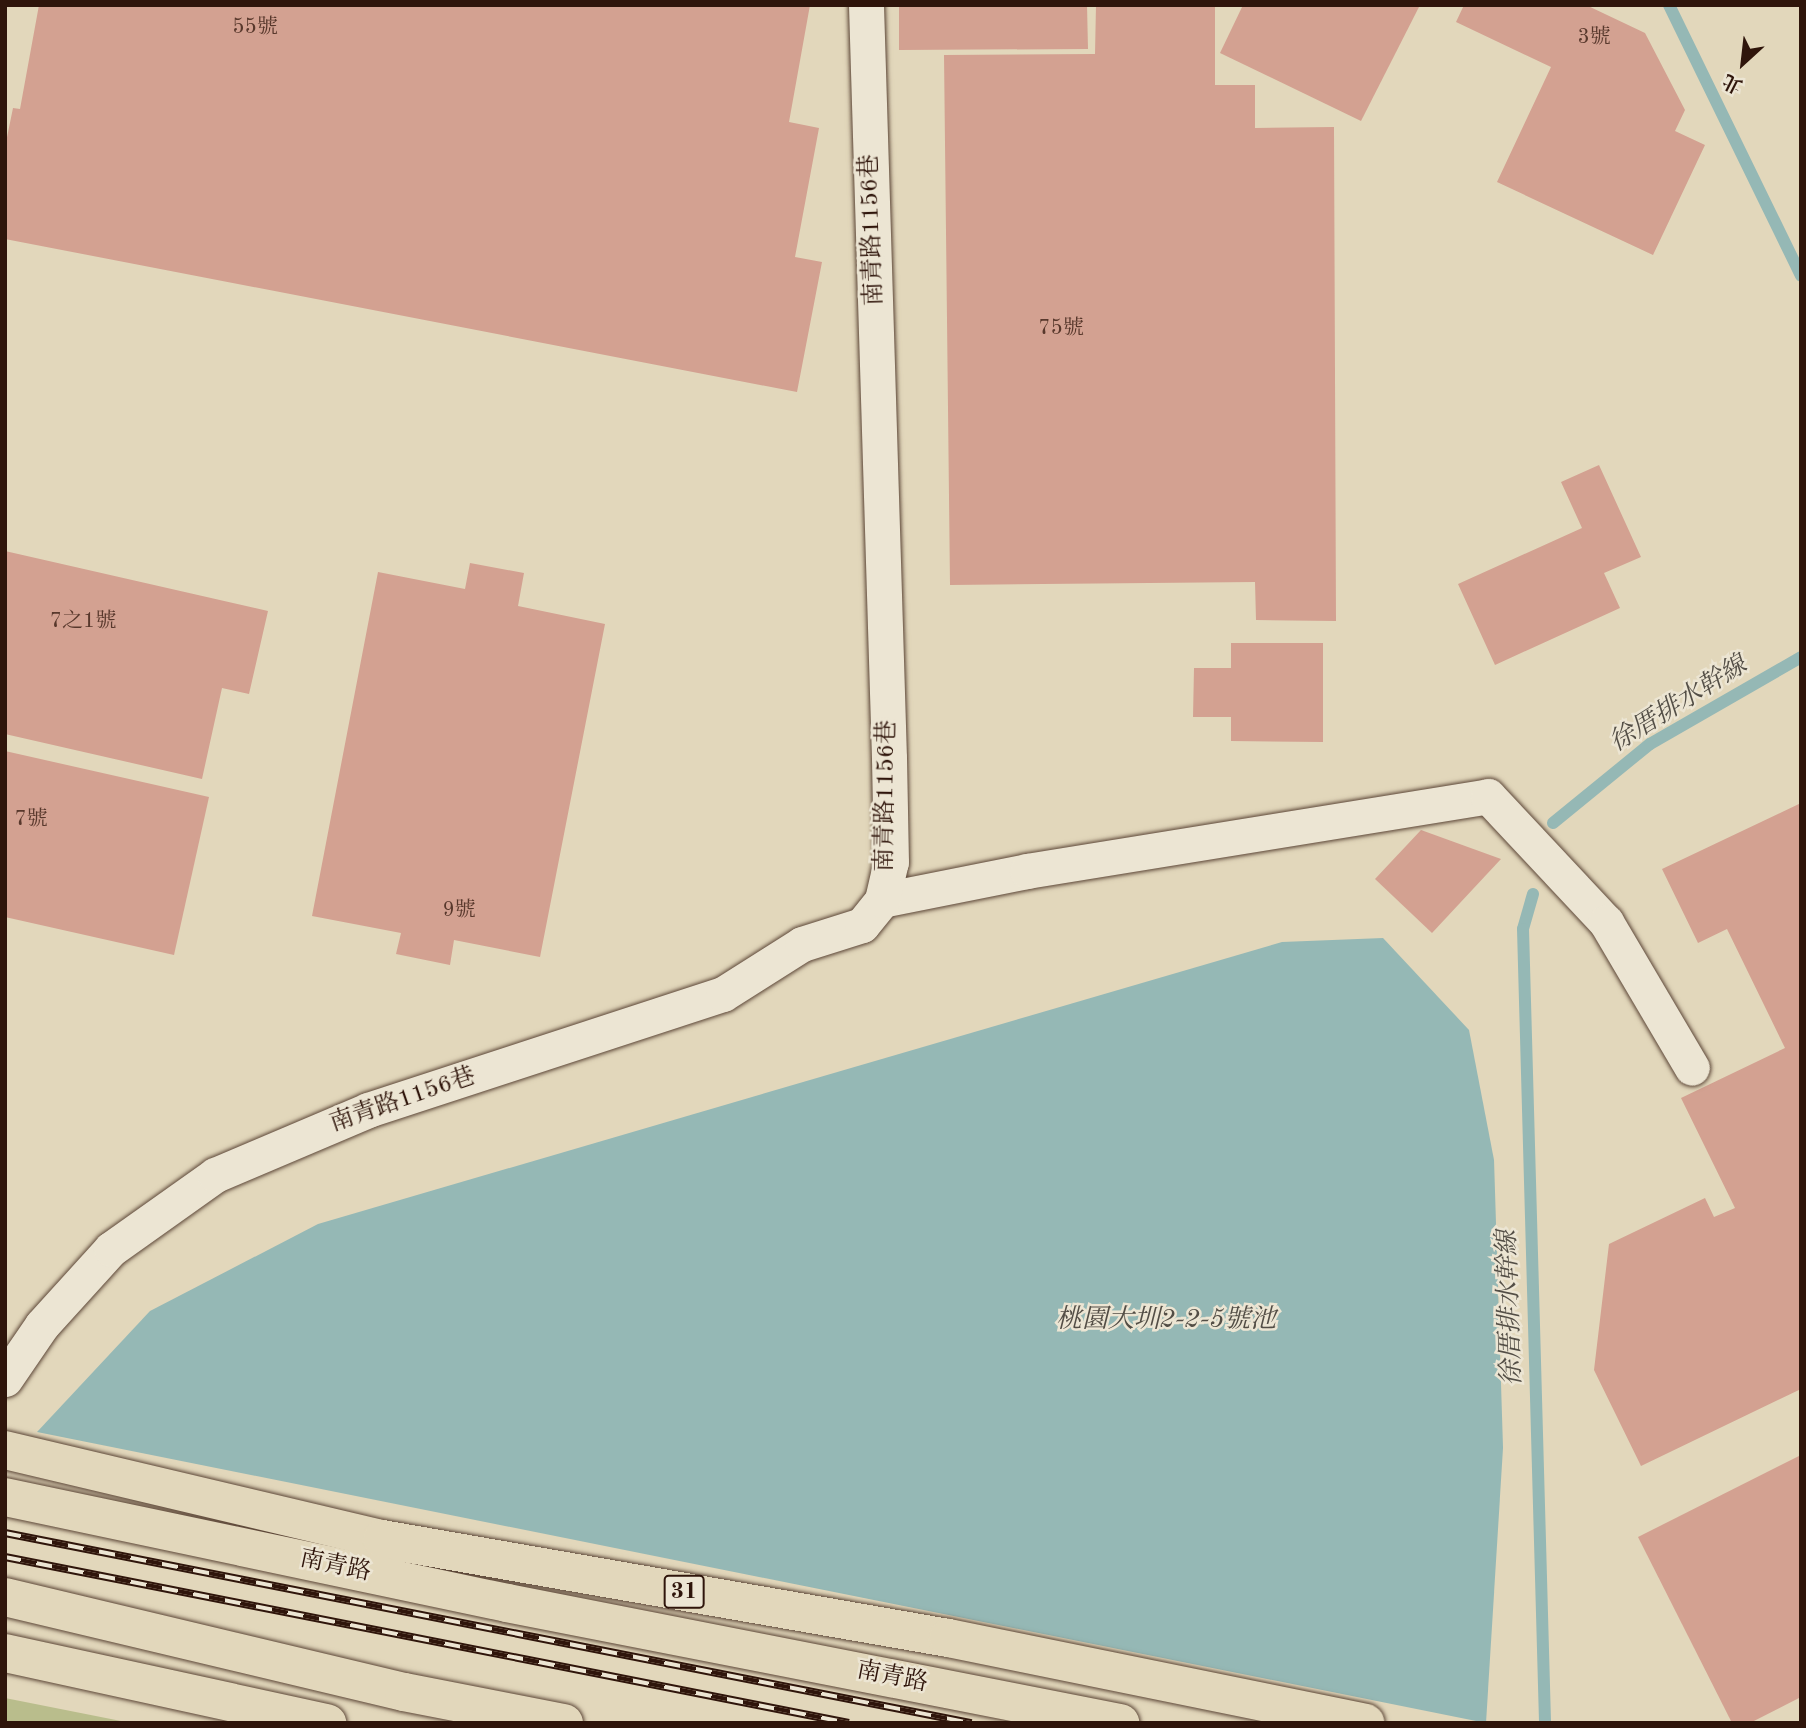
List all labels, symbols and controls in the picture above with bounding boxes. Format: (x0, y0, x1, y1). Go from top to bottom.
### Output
house number: 55號 (232, 15, 278, 41)
house number: 3號 (1577, 25, 1611, 51)
north arrow (1708, 28, 1778, 98)
text: 北 (1720, 69, 1746, 95)
street label: 南青路1156巷 (856, 154, 890, 306)
house number: 75號 (1038, 316, 1084, 342)
house number: 7之1號 (50, 609, 116, 635)
water label: 徐厝排水幹線 (1605, 650, 1753, 760)
street label: 南青路1156巷 (871, 720, 903, 872)
house number: 7號 (14, 807, 48, 833)
house number: 9號 (442, 898, 476, 924)
street label: 南青路1156巷 (327, 1063, 479, 1139)
water label: 徐厝排水幹線 (1493, 1230, 1529, 1386)
water label: 桃園大圳2-2-5號池 (1056, 1305, 1276, 1337)
street label: 南青路 (297, 1545, 373, 1589)
road number: 31 (663, 1572, 705, 1611)
street label: 南青路 (854, 1657, 930, 1699)

